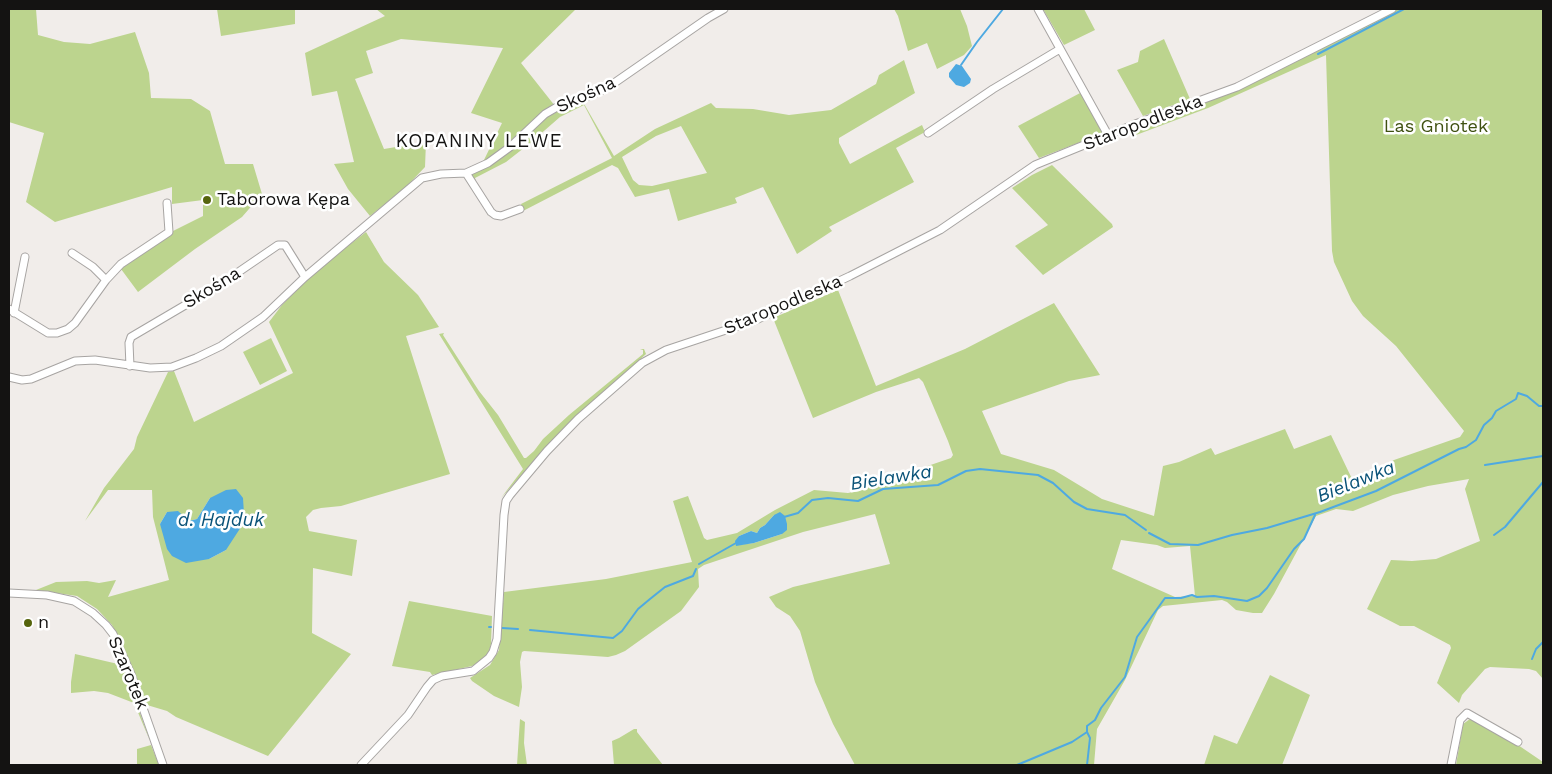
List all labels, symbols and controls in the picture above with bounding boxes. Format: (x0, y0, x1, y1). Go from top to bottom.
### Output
street label: Skośna (553, 72, 619, 118)
street label: Staropodleska (1080, 90, 1206, 156)
park label: Las Gniotek (1384, 116, 1488, 138)
district label: KOPANINY LEWE (394, 130, 564, 152)
place label: Taborowa Kępa (217, 189, 350, 211)
marker: Taborowa Kępa (201, 194, 213, 206)
street label: Skośna (179, 263, 245, 313)
street label: Staropodleska (721, 270, 845, 340)
water label: Bielawka (1314, 456, 1398, 508)
water label: Bielawka (849, 460, 933, 496)
water label: d. Hajduk (178, 509, 264, 531)
place label: n (38, 612, 49, 634)
marker: n (22, 617, 34, 629)
street label: Szarotek (103, 633, 153, 713)

